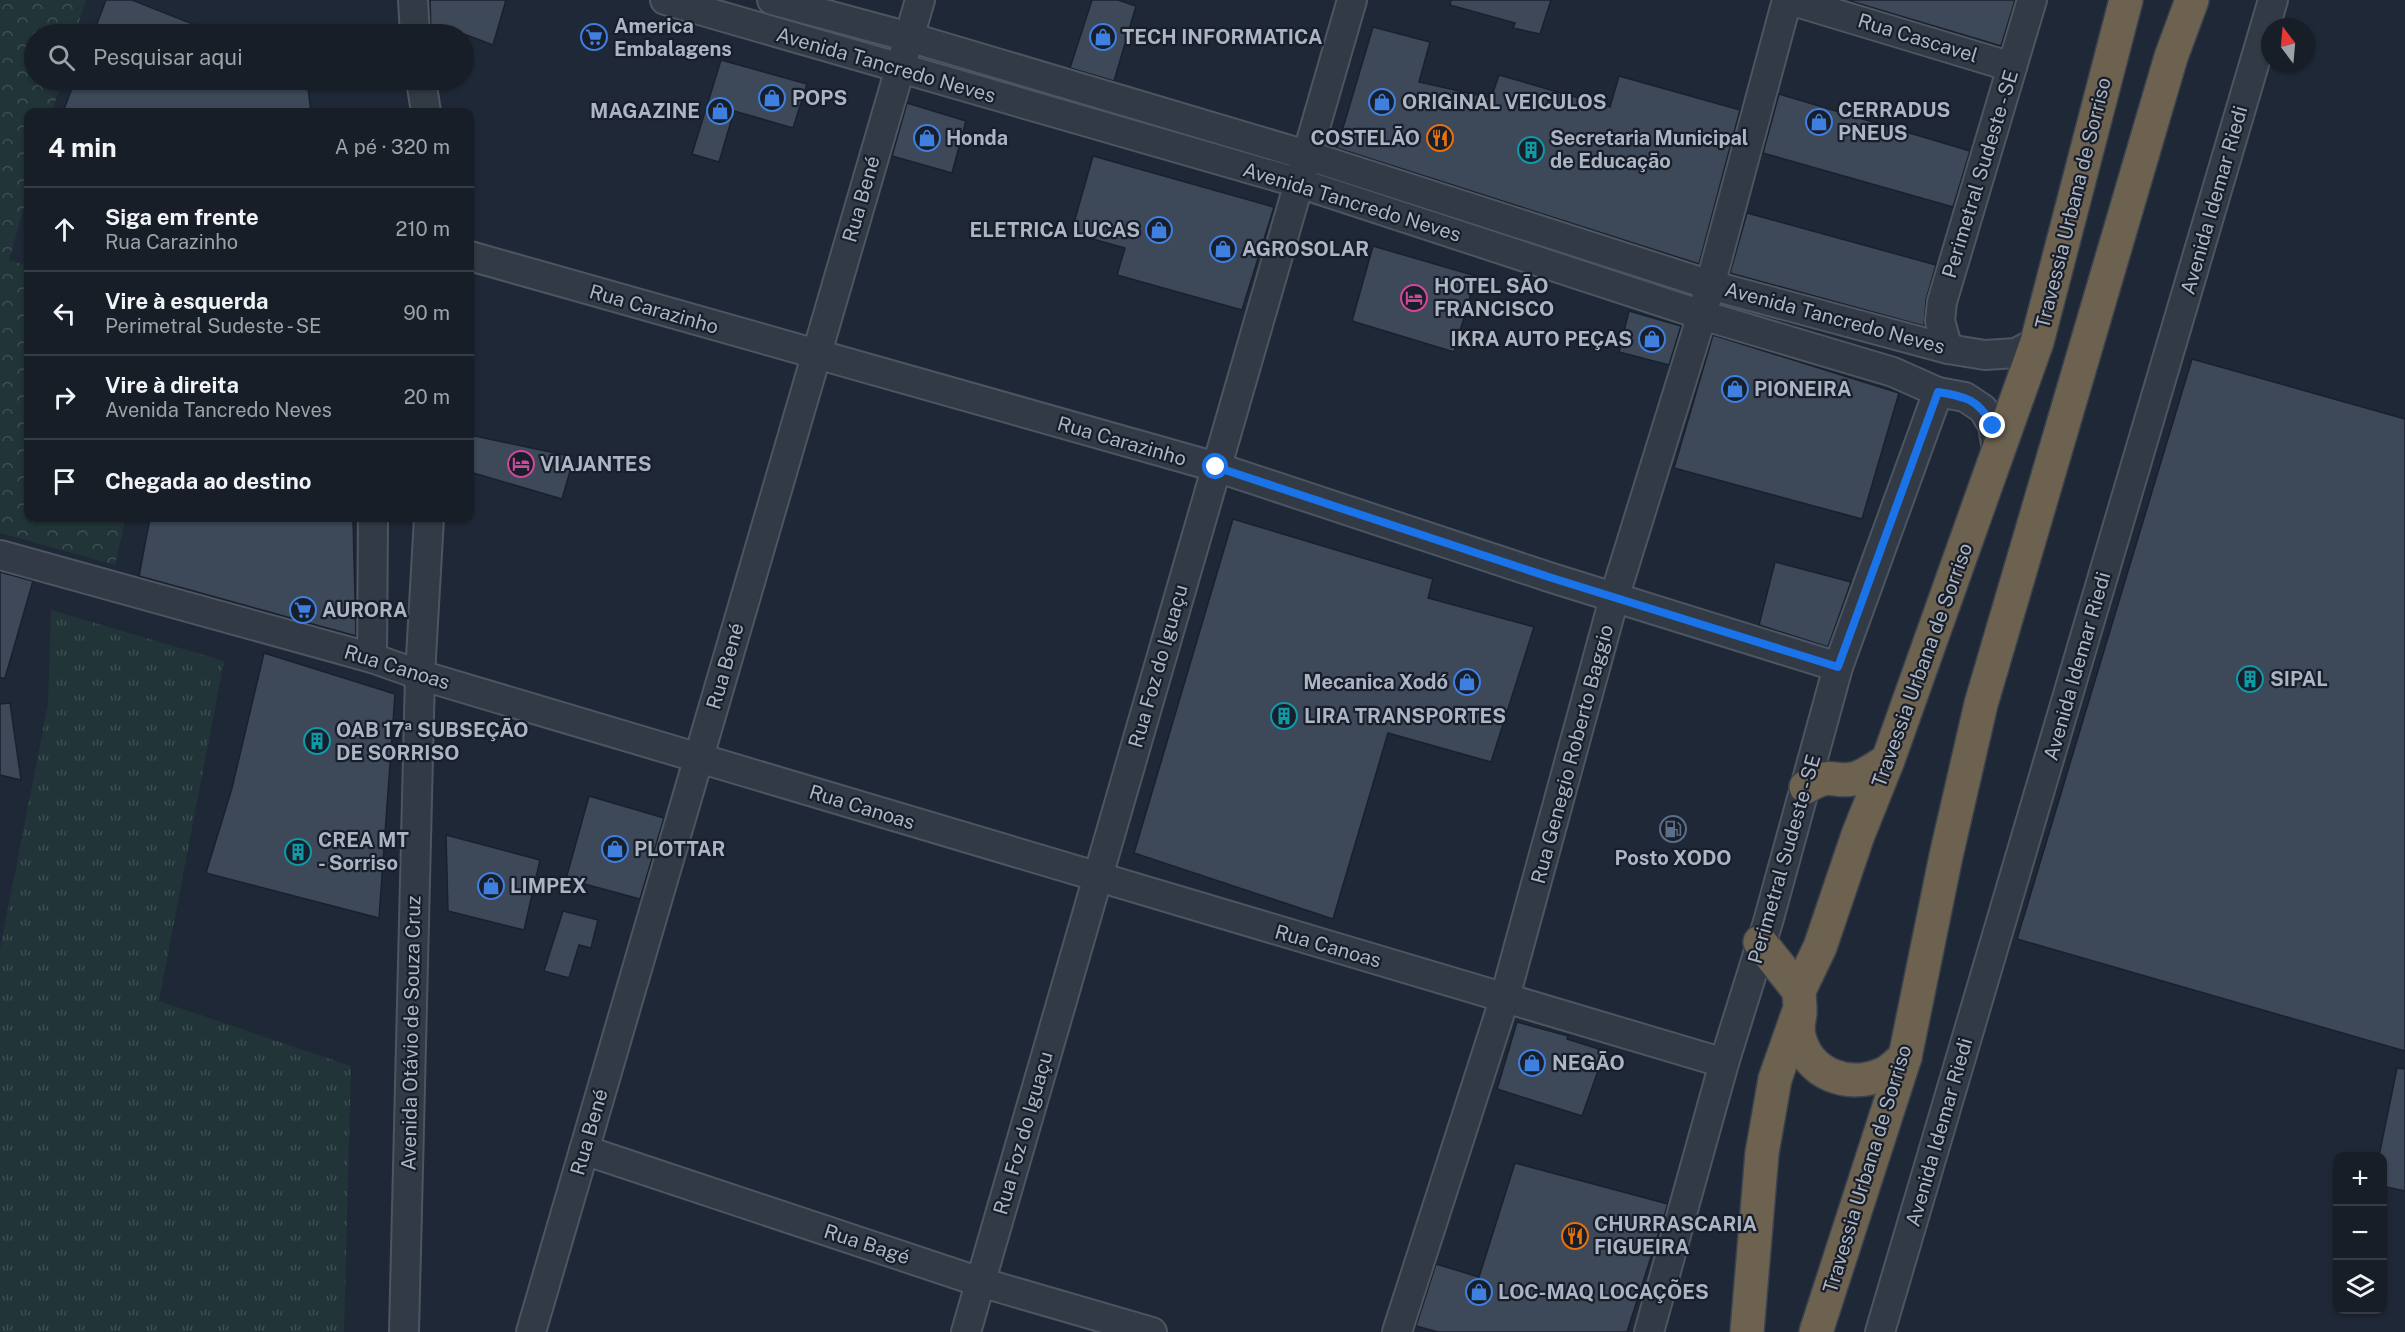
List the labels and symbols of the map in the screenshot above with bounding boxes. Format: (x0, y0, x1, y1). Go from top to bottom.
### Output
street label: Rua Cascavel (1855, 8, 1981, 68)
place label: America Embalagens (614, 14, 732, 61)
north arrow (2261, 18, 2315, 72)
supermarket icon: America Embalagens (579, 22, 609, 52)
street label: Avenida Tancredo Neves (774, 22, 998, 108)
shop icon: TECH INFORMATICA (1088, 22, 1118, 52)
place label: TECH INFORMATICA (1122, 25, 1322, 49)
street label: Perimetral Sudeste - SE (1937, 67, 2023, 281)
street label: Travessia Urbana de Sorriso (2030, 75, 2116, 331)
shop icon: POPS (757, 83, 787, 113)
place label: POPS (792, 86, 847, 110)
shop icon: ORIGINAL VEICULOS (1367, 87, 1397, 117)
place label: ORIGINAL VEICULOS (1402, 90, 1607, 114)
shop icon: MAGAZINE (705, 96, 735, 126)
place label: CERRADUS PNEUS (1838, 98, 1950, 145)
place label: MAGAZINE (590, 99, 700, 123)
street label: Avenida Idemar Riedi (2176, 103, 2252, 297)
shop icon: CERRADUS PNEUS (1804, 107, 1834, 137)
shop icon: Honda (912, 123, 942, 153)
restaurant icon: COSTELÃO (1425, 123, 1455, 153)
place label: COSTELÃO (1311, 125, 1420, 150)
place label: Honda (946, 126, 1008, 150)
place label: Secretaria Municipal de Educação (1550, 126, 1748, 173)
building icon: Secretaria Municipal de Educação (1516, 135, 1546, 165)
street label: Rua Bené (837, 153, 885, 245)
street label: Avenida Tancredo Neves (1240, 157, 1464, 247)
shop icon: ELETRICA LUCAS (1144, 215, 1174, 245)
place label: ELETRICA LUCAS (970, 218, 1140, 242)
shop icon: AGROSOLAR (1208, 234, 1238, 264)
place label: AGROSOLAR (1242, 237, 1369, 261)
place label: HOTEL SÃO FRANCISCO (1434, 273, 1554, 321)
street label: Avenida Tancredo Neves (1722, 277, 1948, 359)
street label: Rua Carazinho (587, 279, 721, 339)
hotel icon: HOTEL SÃO FRANCISCO (1399, 283, 1429, 313)
shop icon: IKRA AUTO PEÇAS (1637, 324, 1667, 354)
place label: IKRA AUTO PEÇAS (1451, 327, 1632, 351)
shop icon: PIONEIRA (1720, 374, 1750, 404)
place label: PIONEIRA (1754, 377, 1852, 401)
street label: Rua Carazinho (1055, 411, 1189, 471)
route end (1979, 412, 2005, 438)
hotel icon: VIAJANTES (506, 449, 536, 479)
place label: VIAJANTES (540, 452, 652, 476)
route start (1202, 453, 1228, 479)
street label: Travessia Urbana de Sorriso (1867, 540, 1977, 790)
street label: Avenida Idemar Riedi (2039, 569, 2115, 763)
street label: Rua Foz do Iguaçu (1123, 582, 1193, 750)
supermarket icon: AURORA (288, 595, 318, 625)
place label: AURORA (322, 598, 408, 622)
street label: Rua Bené (701, 620, 749, 712)
street label: Rua Genegio Roberto Baggio (1526, 622, 1618, 886)
street label: Rua Canoas (341, 640, 453, 694)
building icon: SIPAL (2235, 664, 2265, 694)
shop icon: Mecanica Xodó (1452, 667, 1482, 697)
place label: SIPAL (2270, 667, 2328, 691)
place label: Mecanica Xodó (1303, 670, 1448, 694)
building icon: LIRA TRANSPORTES (1269, 701, 1299, 731)
place label: LIRA TRANSPORTES (1304, 704, 1506, 728)
place label: OAB 17ª SUBSEÇÃO DE SORRISO (336, 717, 529, 765)
building icon: OAB 17ª SUBSEÇÃO DE SORRISO (302, 726, 332, 756)
street label: Perimetral Sudeste - SE (1743, 752, 1825, 966)
street label: Rua Canoas (806, 780, 918, 834)
fuel station icon: Posto XODO (1658, 814, 1688, 844)
place label: CREA MT - Sorriso (318, 828, 409, 875)
shop icon: PLOTTAR (600, 834, 630, 864)
building icon: CREA MT - Sorriso (283, 837, 313, 867)
place label: PLOTTAR (634, 837, 726, 861)
place label: Posto XODO (1614, 846, 1732, 870)
shop icon: LIMPEX (476, 871, 506, 901)
place label: LIMPEX (510, 874, 587, 898)
street label: Avenida Otávio de Souza Cruz (397, 895, 425, 1171)
street label: Rua Canoas (1272, 919, 1384, 973)
street label: Avenida Idemar Riedi (1901, 1035, 1977, 1229)
street label: Travessia Urbana de Sorriso (1818, 1042, 1916, 1296)
shop icon: NEGÃO (1517, 1048, 1547, 1078)
street label: Rua Foz do Iguaçu (988, 1049, 1058, 1217)
place label: NEGÃO (1552, 1050, 1625, 1075)
street label: Rua Bené (565, 1086, 613, 1178)
place label: CHURRASCARIA FIGUEIRA (1594, 1212, 1757, 1259)
street label: Rua Bagé (821, 1219, 913, 1269)
restaurant icon: CHURRASCARIA FIGUEIRA (1560, 1221, 1590, 1251)
shop icon: LOC-MAQ LOCAÇÕES (1464, 1277, 1494, 1307)
place label: LOC-MAQ LOCAÇÕES (1498, 1279, 1709, 1304)

